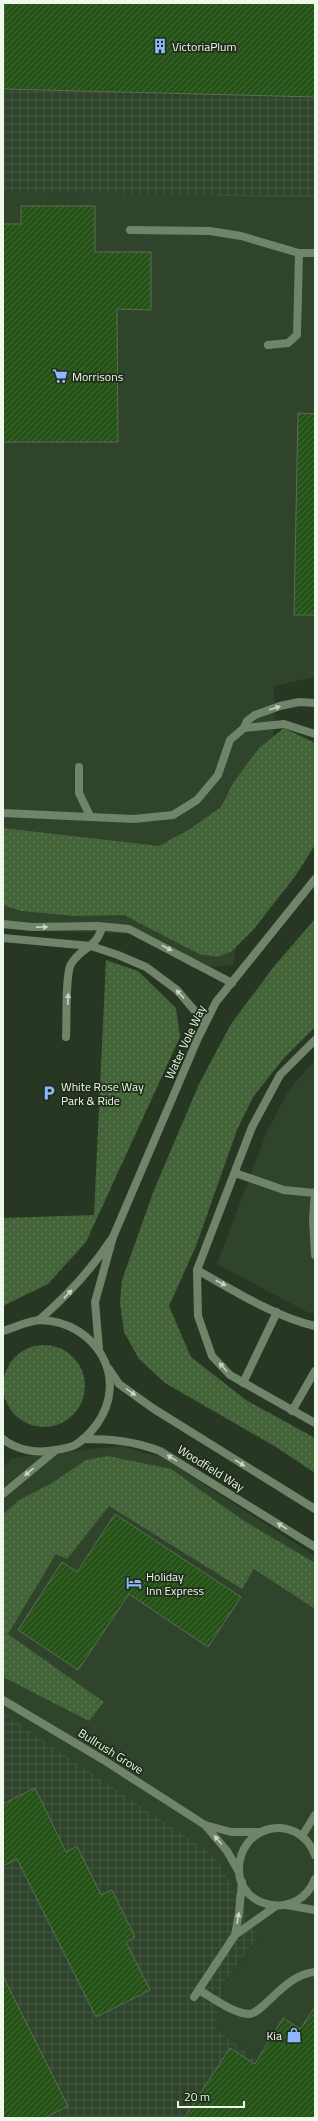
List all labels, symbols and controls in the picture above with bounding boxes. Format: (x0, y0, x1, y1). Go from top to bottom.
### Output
building icon: VictoriaPlum (151, 37, 169, 55)
place label: VictoriaPlum (172, 37, 236, 56)
supermarket icon: Morrisons (51, 367, 69, 385)
place label: Morrisons (72, 367, 124, 386)
one-way arrow (270, 705, 282, 711)
one-way arrow (36, 924, 49, 930)
one-way arrow (161, 945, 173, 951)
one-way arrow (175, 989, 185, 999)
one-way arrow (64, 993, 71, 1005)
street label: Water Vole Way (159, 1001, 211, 1082)
place label: White Rose Way Park & Ride (61, 1077, 144, 1110)
parking icon: White Rose Way Park & Ride (40, 1084, 58, 1102)
one-way arrow (215, 1280, 226, 1286)
one-way arrow (63, 1289, 73, 1299)
one-way arrow (218, 1362, 227, 1372)
one-way arrow (125, 1388, 136, 1396)
street label: Woodfield Way (174, 1440, 248, 1496)
one-way arrow (166, 1454, 178, 1461)
one-way arrow (234, 1459, 246, 1466)
one-way arrow (24, 1467, 35, 1476)
one-way arrow (276, 1523, 288, 1530)
place label: Holiday Inn Express (146, 1567, 205, 1600)
hotel icon: Holiday Inn Express (125, 1574, 143, 1592)
street label: Bullrush Grove (75, 1723, 147, 1779)
one-way arrow (213, 1835, 222, 1845)
one-way arrow (236, 1912, 242, 1924)
place label: Kia (267, 2026, 282, 2045)
shop icon: Kia (285, 2026, 303, 2044)
scale bar (178, 2083, 244, 2109)
text: 20 m (184, 2087, 210, 2106)

